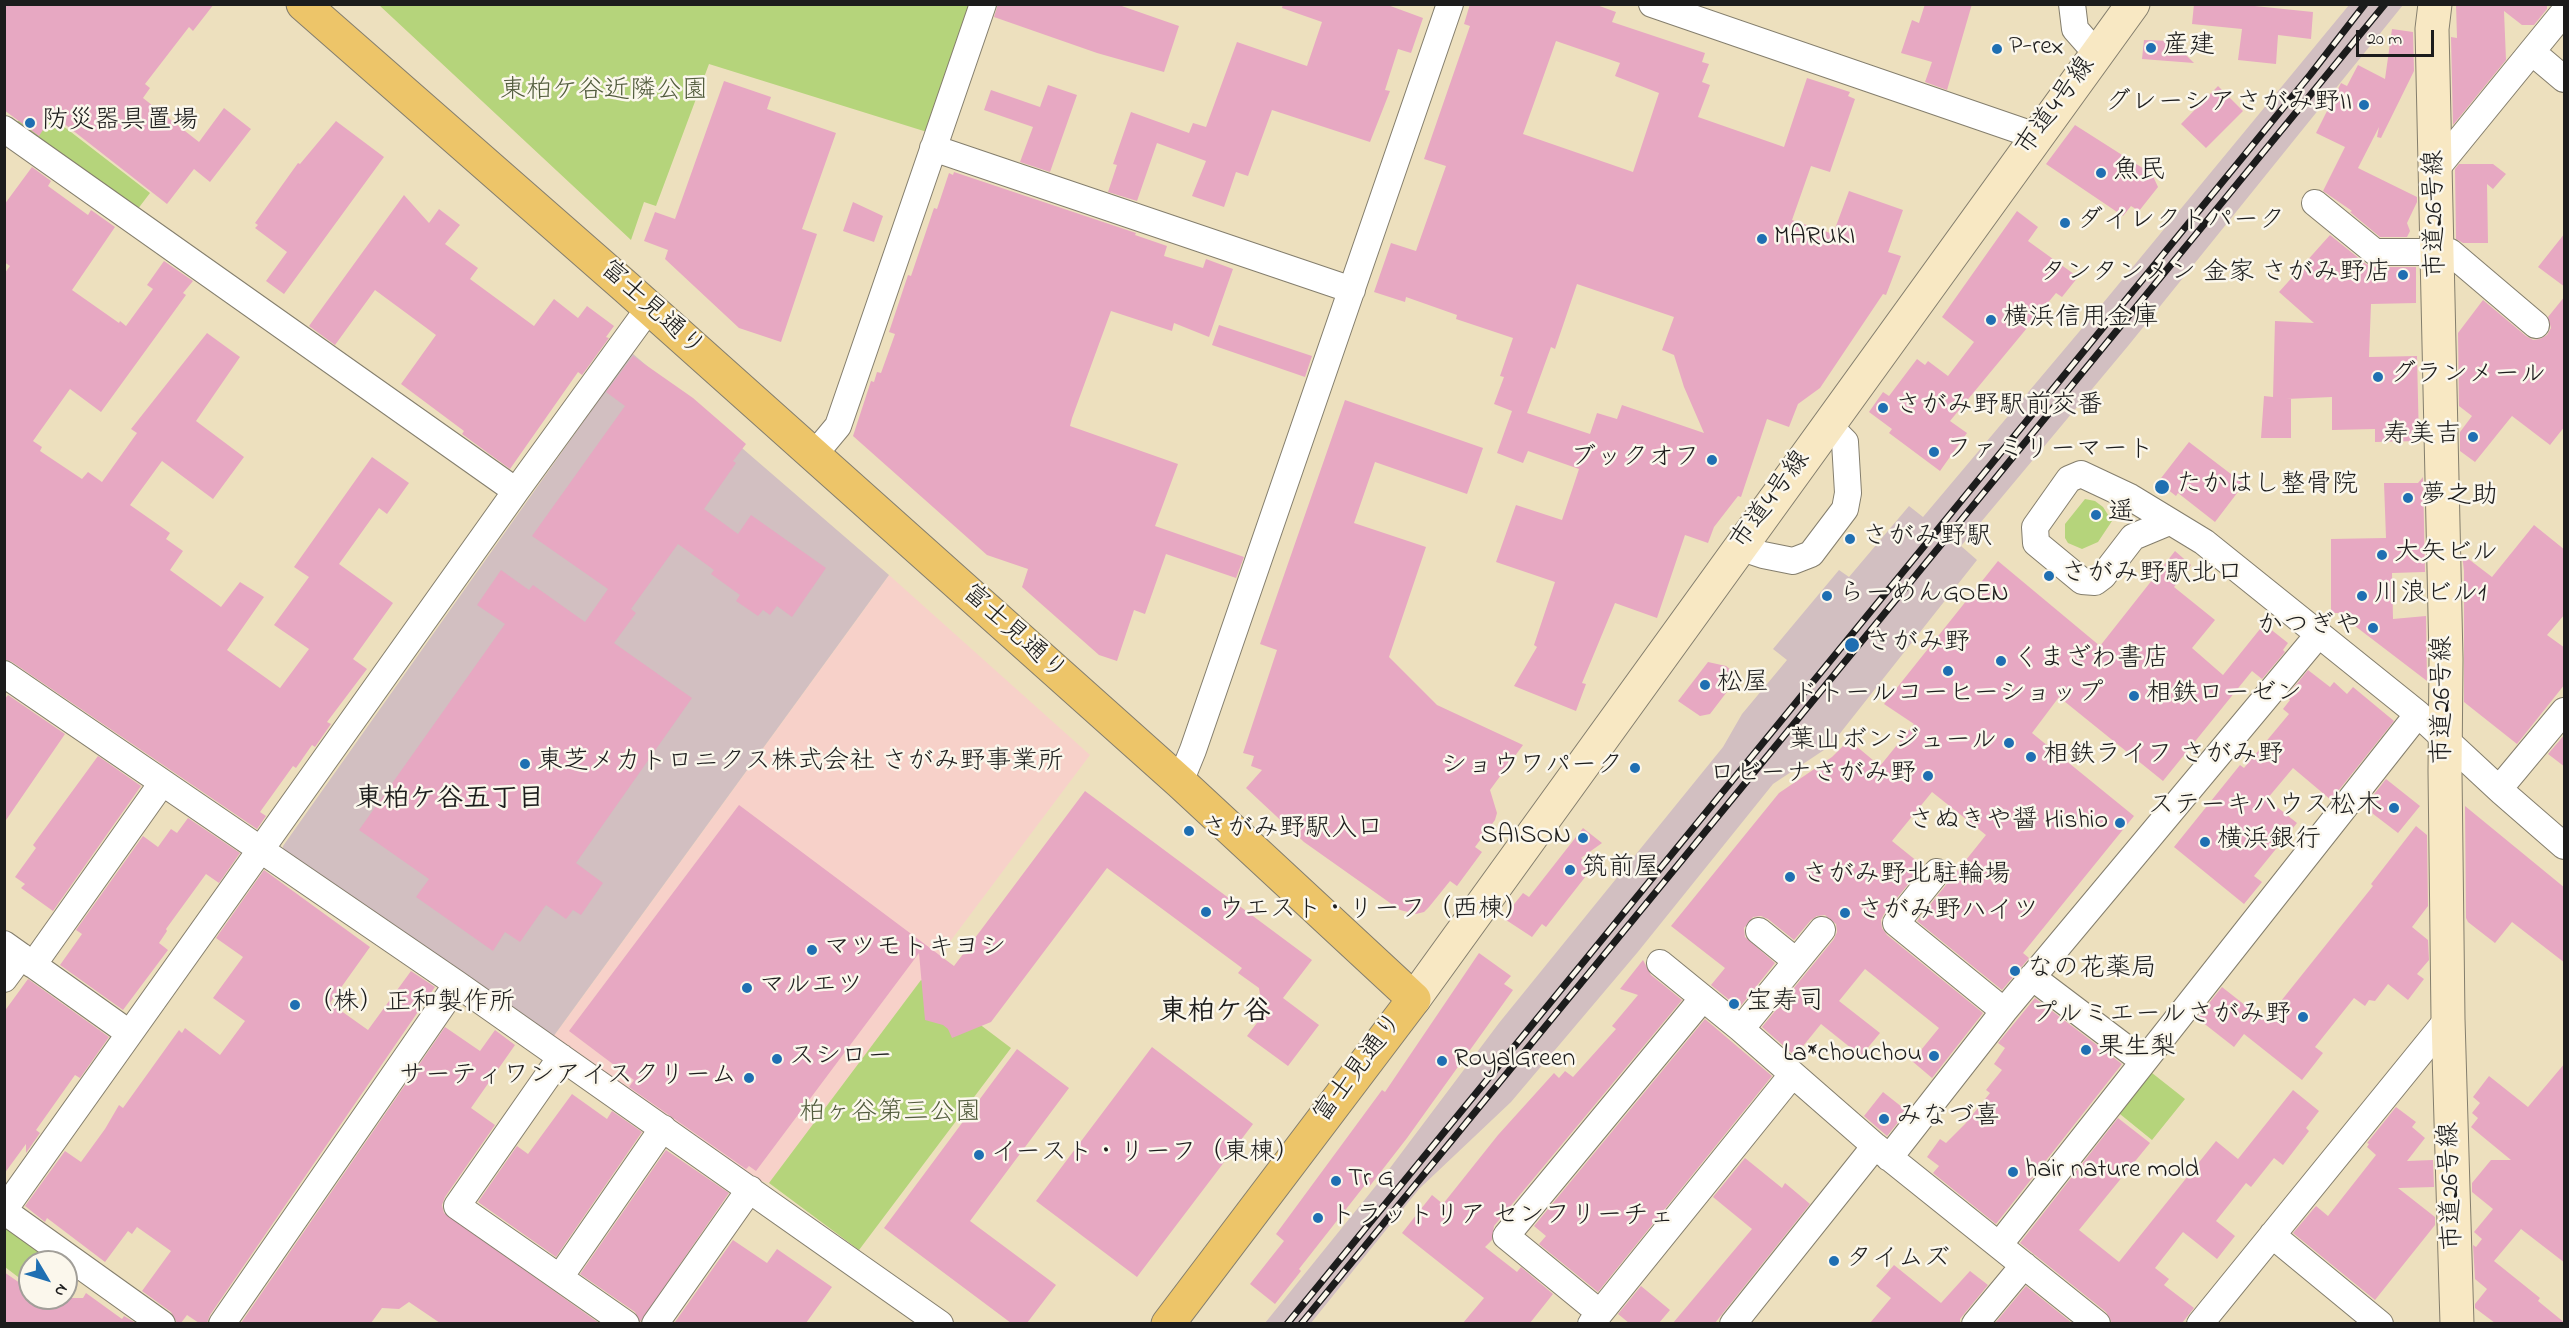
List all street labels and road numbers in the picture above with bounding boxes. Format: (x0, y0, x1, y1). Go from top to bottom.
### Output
street label: 市道4号線 (2011, 51, 2103, 163)
street label: 市道26号線 (2420, 150, 2454, 278)
street label: 富士見通り (592, 255, 710, 365)
street label: 市道4号線 (1726, 445, 1818, 557)
street label: 富士見通り (954, 579, 1072, 689)
street label: 市道26号線 (2429, 636, 2461, 764)
street label: 富士見通り (1308, 1008, 1412, 1130)
street label: 市道26号線 (2435, 1121, 2471, 1251)

